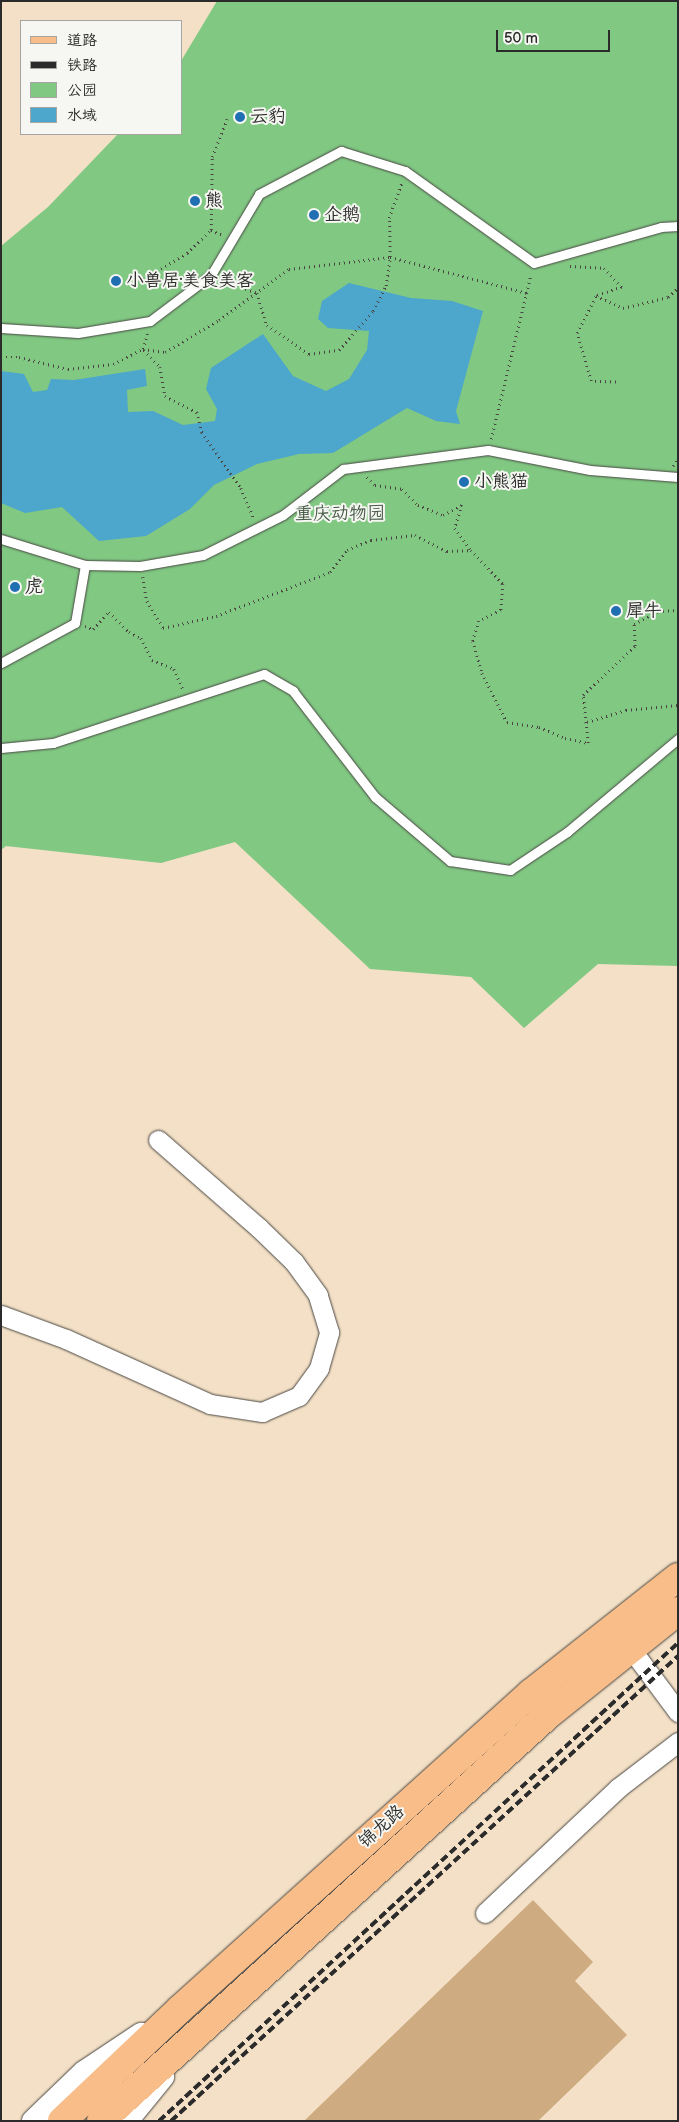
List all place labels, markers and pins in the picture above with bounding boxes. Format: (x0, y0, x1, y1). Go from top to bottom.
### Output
place label: 云豹 (250, 106, 286, 128)
marker: 云豹 (234, 111, 246, 123)
place label: 熊 (205, 190, 223, 212)
marker: 熊 (189, 195, 201, 207)
place label: 企鹅 (324, 204, 360, 226)
marker: 企鹅 (308, 209, 320, 221)
place label: 小兽居·美食美客 (126, 270, 254, 292)
marker: 小兽居·美食美客 (110, 275, 122, 287)
place label: 小熊猫 (474, 471, 528, 493)
marker: 小熊猫 (458, 476, 470, 488)
place label: 虎 (25, 576, 43, 598)
marker: 虎 (9, 581, 21, 593)
place label: 犀牛 (626, 600, 662, 622)
marker: 犀牛 (610, 605, 622, 617)

